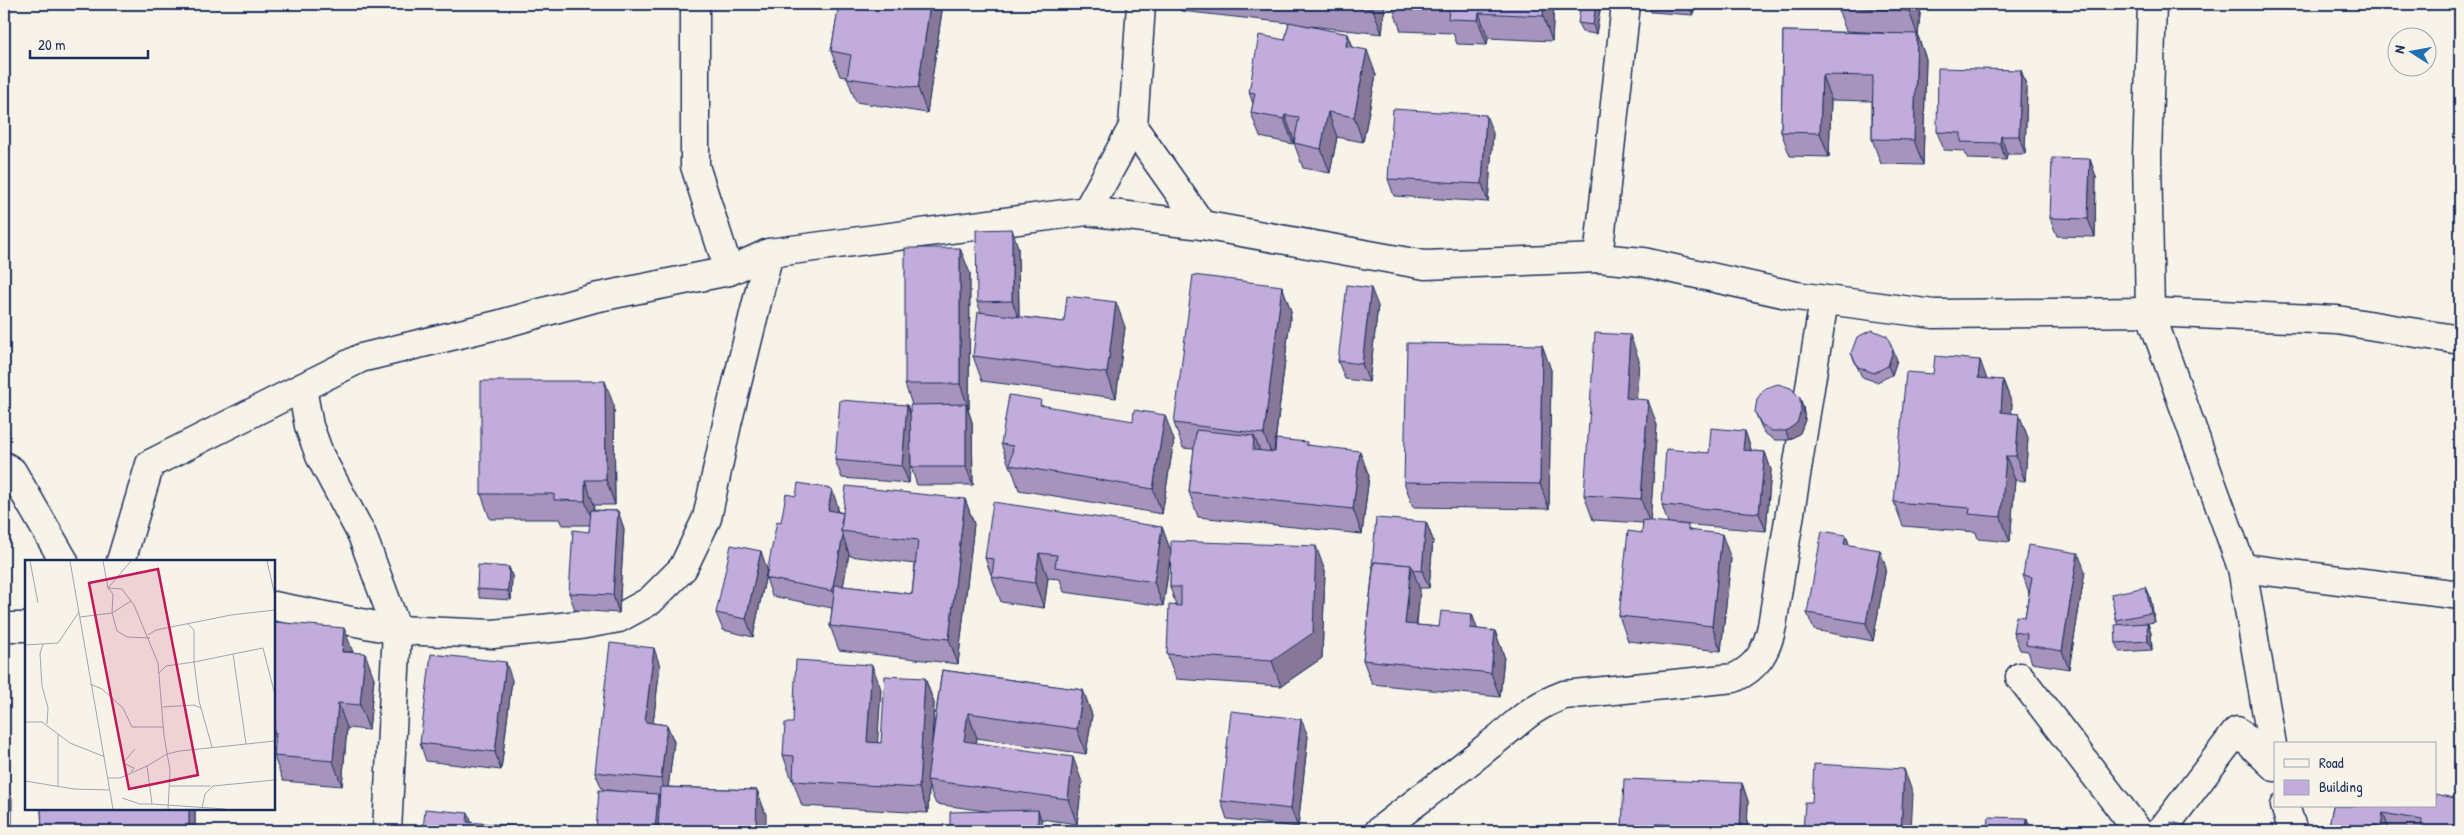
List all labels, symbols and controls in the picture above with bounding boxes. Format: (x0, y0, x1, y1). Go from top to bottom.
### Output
scale bar (30, 28, 148, 60)
north arrow (2386, 28, 2436, 78)
text: 20 m (38, 34, 65, 55)
text: N (2389, 43, 2409, 55)
inset map (25, 560, 275, 810)
legend (2274, 742, 2436, 808)
text: Road (2319, 752, 2344, 773)
text: Building (2319, 776, 2363, 797)

